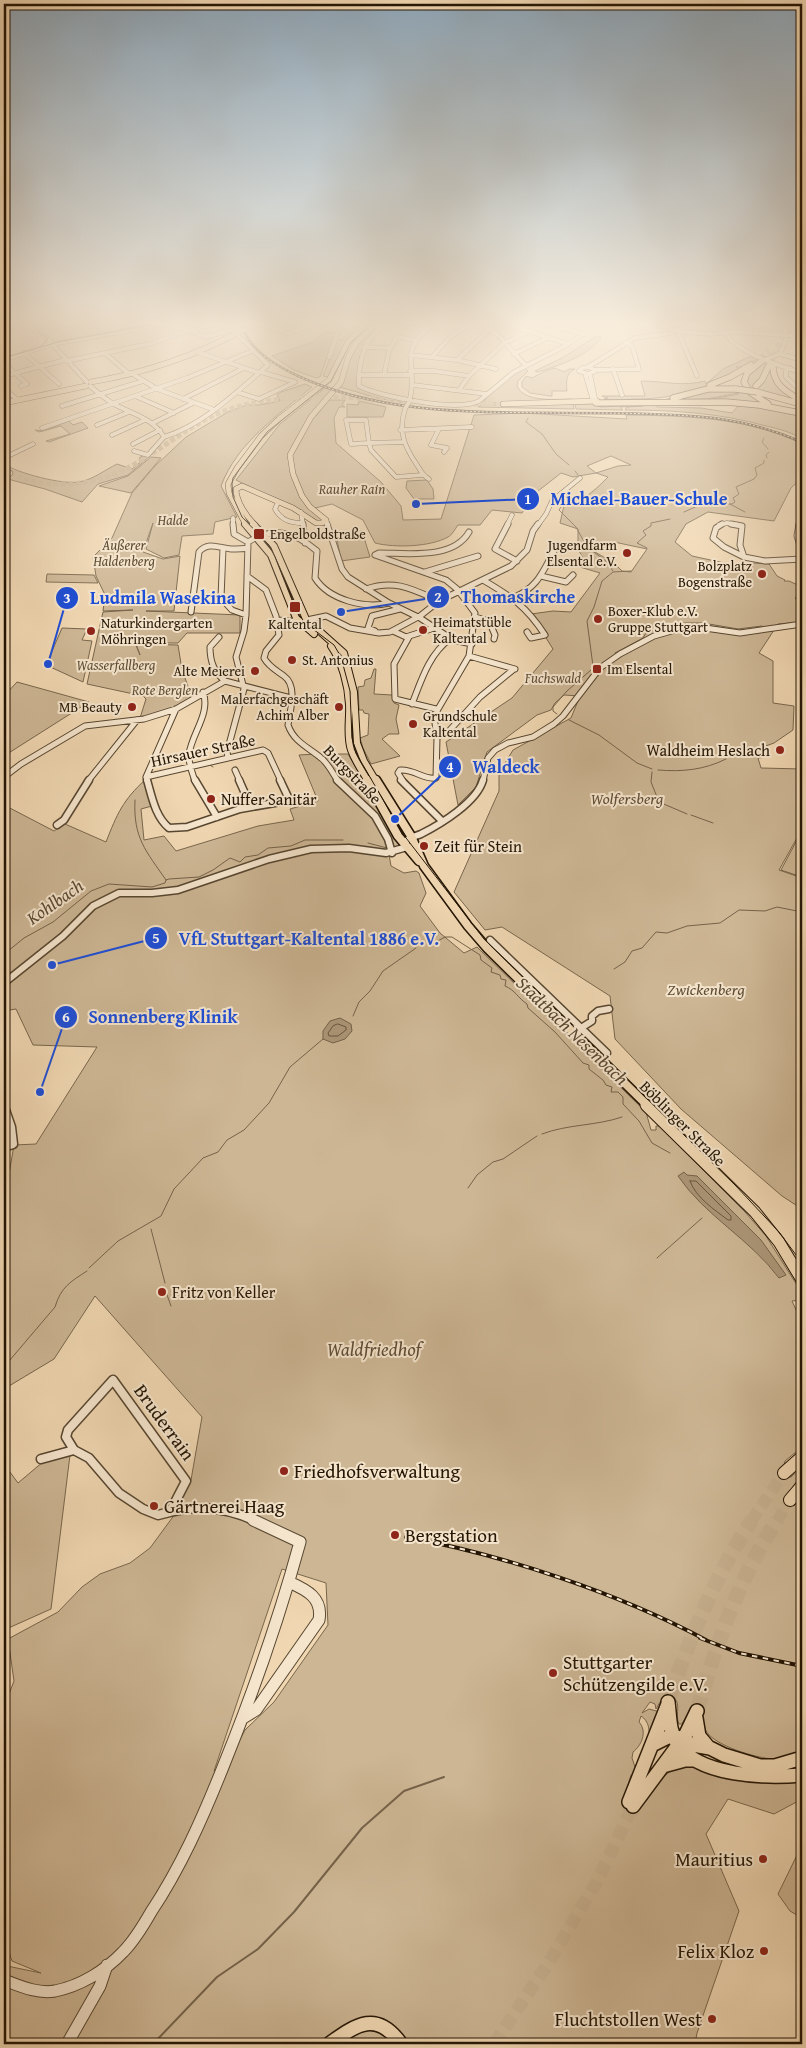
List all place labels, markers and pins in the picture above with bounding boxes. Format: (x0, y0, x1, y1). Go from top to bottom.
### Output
callout: Michael-Bauer-Schule (515, 482, 737, 515)
place label: Engelboldstraße (270, 524, 366, 544)
marker: Engelboldstraße (252, 527, 266, 541)
place label: Jugendfarm Elsental e.V. (546, 535, 618, 571)
marker: Jugendfarm Elsental e.V. (621, 547, 633, 559)
place label: Bolzplatz Bogenstraße (678, 556, 752, 592)
marker: Bolzplatz Bogenstraße (756, 568, 768, 580)
callout: Thomaskirche (426, 580, 585, 613)
callout: Ludmila Wasekina (55, 581, 246, 614)
marker: Kaltental (288, 600, 302, 614)
place label: Boxer-Klub e.V. Gruppe Stuttgart (608, 601, 708, 637)
place label: Heimatstüble Kaltental (433, 612, 512, 648)
place label: Naturkindergarten Möhringen (101, 613, 213, 649)
marker: Boxer-Klub e.V. Gruppe Stuttgart (592, 613, 604, 625)
place label: Kaltental (268, 614, 322, 634)
marker: Heimatstüble Kaltental (417, 624, 429, 636)
marker: Naturkindergarten Möhringen (85, 625, 97, 637)
place label: St. Antonius (302, 650, 374, 670)
marker: St. Antonius (286, 654, 298, 666)
place label: Im Elsental (607, 659, 672, 679)
place label: Alte Meierei (173, 661, 245, 681)
marker: Im Elsental (591, 663, 603, 675)
marker: Alte Meierei (249, 665, 261, 677)
place label: Malerfachgeschäft Achim Alber (221, 689, 329, 725)
place label: MB Beauty (59, 697, 122, 717)
marker: MB Beauty (126, 701, 138, 713)
marker: Malerfachgeschäft Achim Alber (333, 701, 345, 713)
place label: Grundschule Kaltental (423, 706, 498, 742)
marker: Grundschule Kaltental (407, 718, 419, 730)
place label: Waldheim Heslach (646, 738, 770, 762)
marker: Waldheim Heslach (774, 744, 786, 756)
callout: Waldeck (437, 750, 549, 783)
place label: Nuffer Sanitär (221, 787, 317, 811)
marker: Nuffer Sanitär (205, 793, 217, 805)
place label: Zeit für Stein (434, 834, 522, 858)
marker: Zeit für Stein (418, 840, 430, 852)
callout: VfL Stuttgart-Kaltental 1886 e.V. (144, 922, 449, 955)
callout: Sonnenberg Klinik (53, 1000, 248, 1033)
place label: Fritz von Keller (172, 1280, 276, 1304)
marker: Fritz von Keller (156, 1286, 168, 1298)
place label: Friedhofsverwaltung (294, 1457, 460, 1485)
marker: Friedhofsverwaltung (278, 1465, 290, 1477)
place label: Gärtnerei Haag (164, 1492, 285, 1520)
marker: Gärtnerei Haag (148, 1500, 160, 1512)
place label: Bergstation (405, 1521, 498, 1549)
marker: Bergstation (389, 1529, 401, 1541)
place label: Stuttgarter Schützengilde e.V. (563, 1648, 708, 1698)
marker: Stuttgarter Schützengilde e.V. (547, 1667, 559, 1679)
place label: Mauritius (675, 1845, 753, 1873)
marker: Mauritius (757, 1853, 769, 1865)
place label: Felix Kloz (677, 1937, 754, 1965)
marker: Felix Kloz (758, 1945, 770, 1957)
place label: Fluchtstollen West (555, 2005, 702, 2033)
marker: Fluchtstollen West (706, 2013, 718, 2025)

